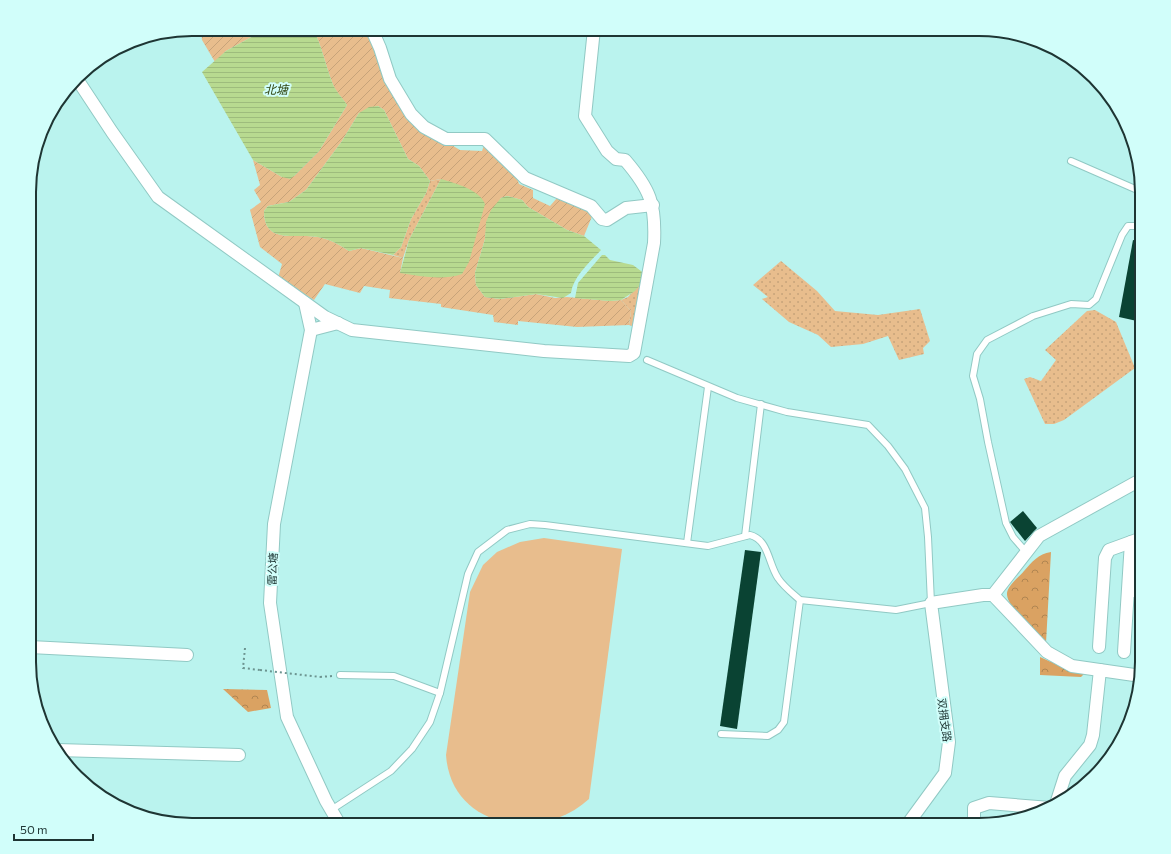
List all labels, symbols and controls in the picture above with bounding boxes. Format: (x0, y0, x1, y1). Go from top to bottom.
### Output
water label: 北塘 (264, 82, 290, 96)
street label: 雷公塘 (265, 552, 279, 586)
street label: 双拥支路 (936, 697, 954, 743)
scale bar (14, 816, 93, 842)
text: 50 m (20, 822, 48, 836)

